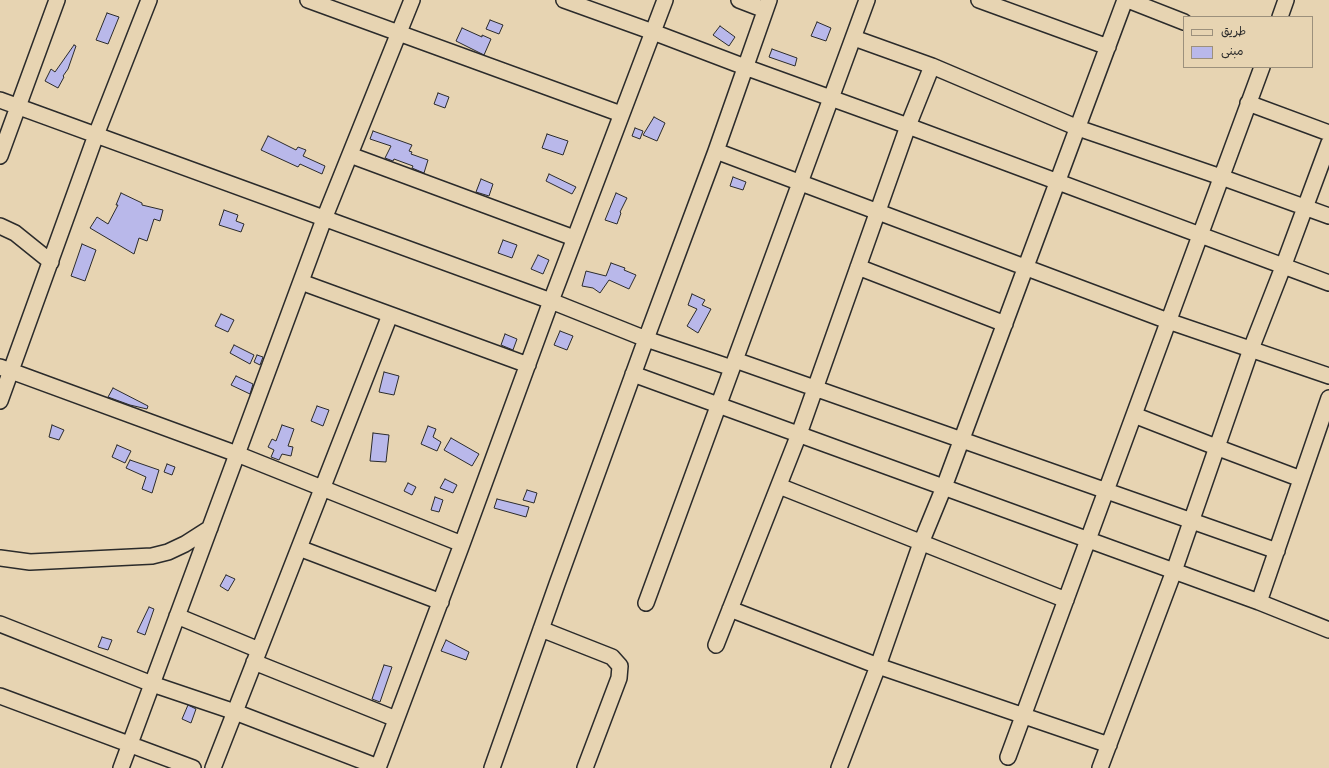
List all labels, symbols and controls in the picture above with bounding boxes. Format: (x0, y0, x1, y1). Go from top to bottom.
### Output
legend (1183, 16, 1313, 68)
text: طريق (1221, 22, 1246, 38)
text: مبنى (1221, 42, 1244, 58)

